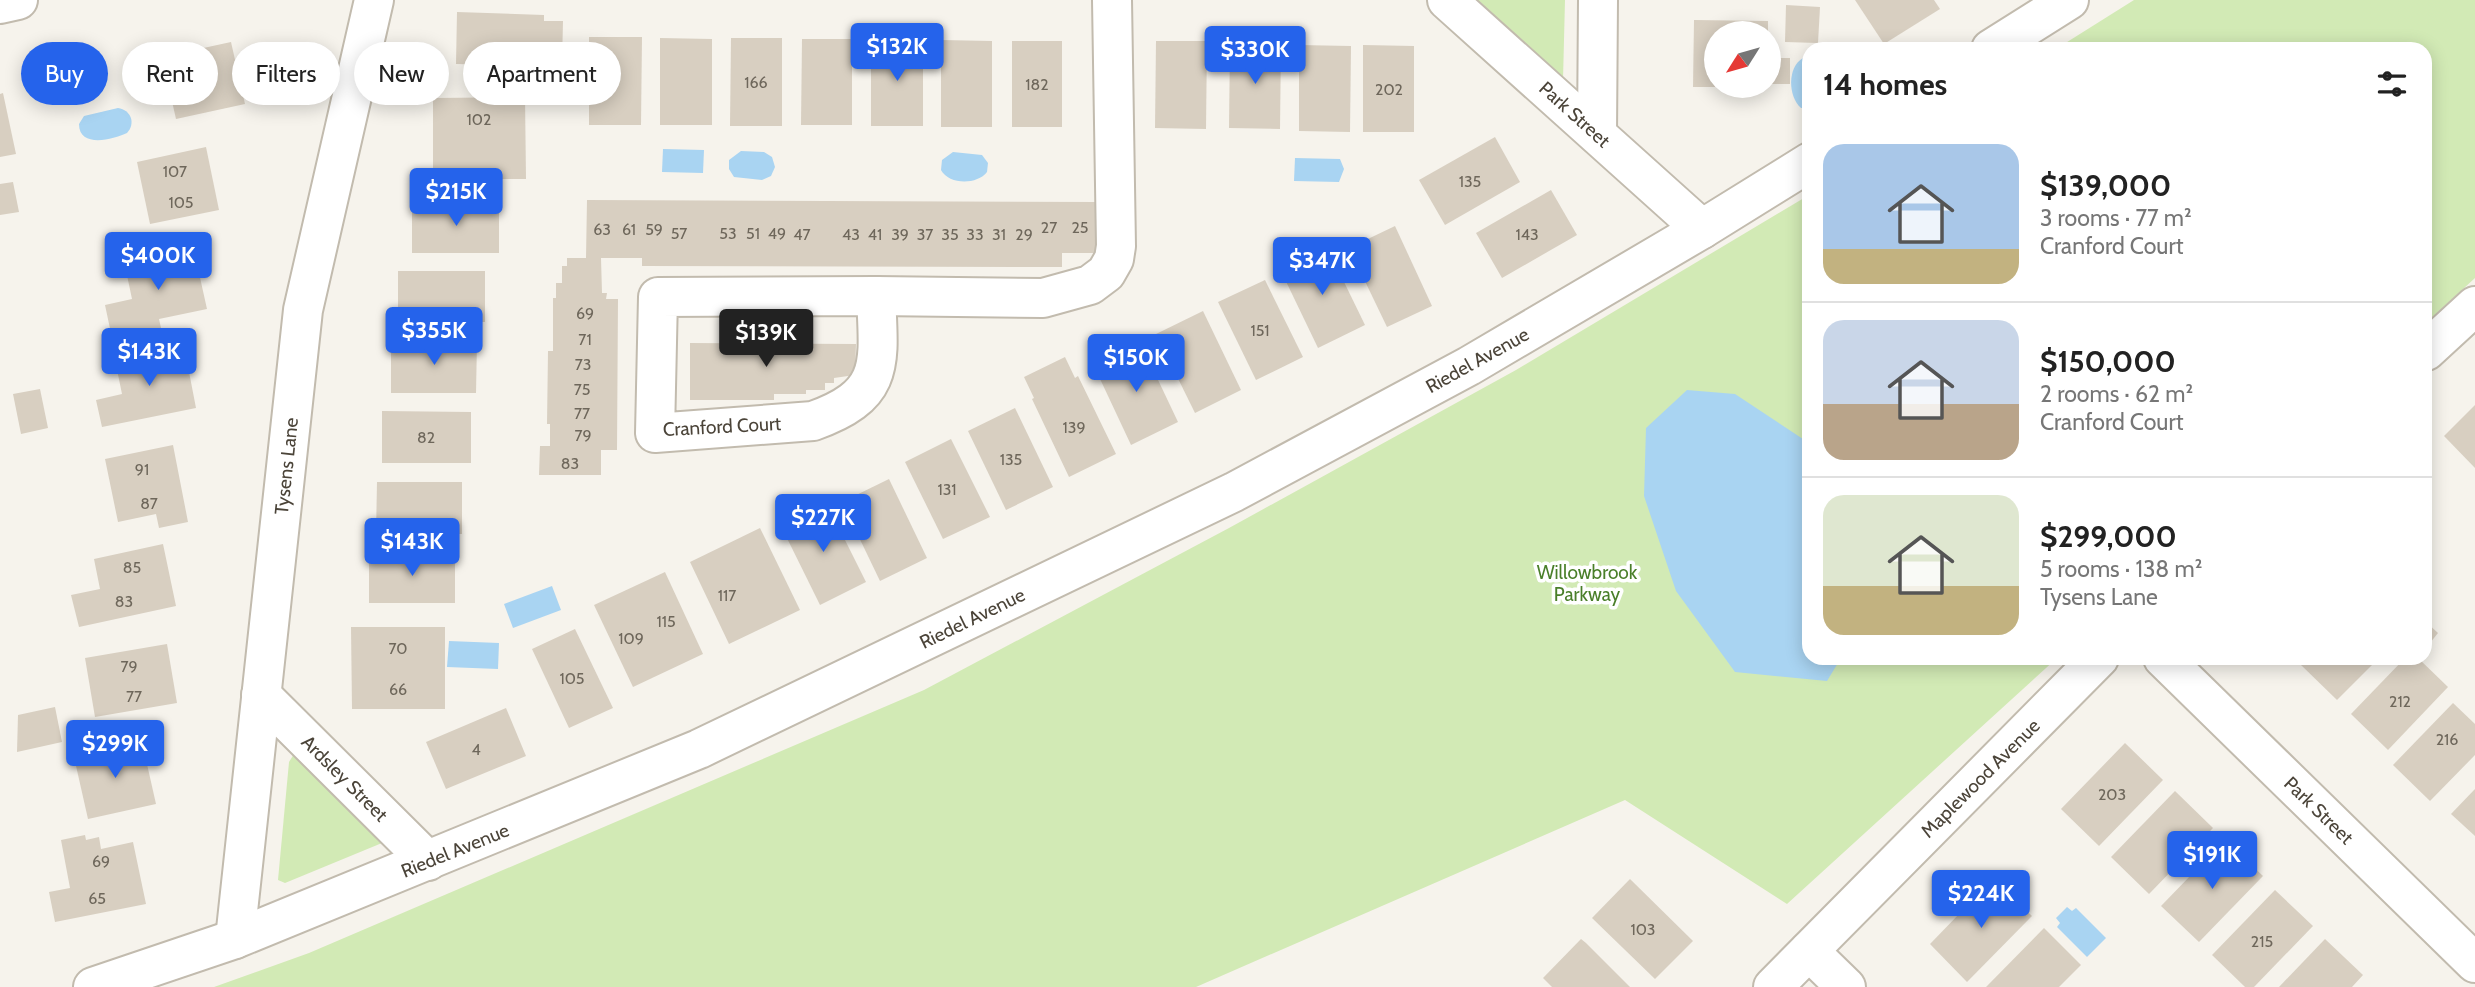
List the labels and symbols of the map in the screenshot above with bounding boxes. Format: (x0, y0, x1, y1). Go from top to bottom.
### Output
north arrow (1704, 21, 1782, 98)
pin: $132K (848, 24, 946, 83)
pin: $330K (1206, 27, 1304, 86)
house number: 166 (744, 73, 768, 92)
house number: 182 (1025, 75, 1049, 94)
street label: Park Street (1535, 77, 1615, 153)
house number: 202 (1375, 80, 1403, 99)
house number: 102 (467, 110, 491, 129)
house number: 107 (163, 162, 187, 181)
pin: $215K (407, 168, 505, 228)
house number: 135 (1459, 172, 1481, 191)
house number: 105 (168, 193, 194, 212)
house number: 27 (1041, 218, 1057, 237)
house number: 25 (1071, 218, 1089, 237)
house number: 63 (593, 220, 611, 239)
house number: 61 (622, 220, 636, 239)
house number: 59 (645, 220, 663, 239)
house number: 57 (671, 224, 687, 243)
house number: 53 (719, 224, 737, 243)
house number: 51 (746, 224, 760, 243)
house number: 49 (768, 224, 786, 243)
house number: 47 (793, 225, 811, 244)
house number: 43 (842, 225, 860, 244)
house number: 41 (868, 225, 882, 244)
house number: 39 (891, 225, 909, 244)
house number: 37 (917, 225, 933, 244)
house number: 35 (941, 225, 959, 244)
house number: 33 (966, 225, 984, 244)
house number: 31 (992, 225, 1006, 244)
house number: 29 (1015, 225, 1033, 244)
house number: 143 (1515, 225, 1539, 244)
pin: $400K (109, 232, 207, 292)
pin: $347K (1273, 238, 1371, 297)
house number: 69 (576, 304, 594, 323)
pin: $355K (385, 308, 483, 367)
pin: $139K (717, 310, 815, 369)
house number: 151 (1250, 321, 1270, 340)
street label: Riedel Avenue (1422, 323, 1533, 398)
pin: $143K (100, 328, 198, 388)
house number: 71 (578, 330, 592, 349)
pin: $150K (1087, 334, 1185, 394)
house number: 73 (575, 355, 591, 374)
house number: 75 (574, 380, 590, 399)
house number: 77 (574, 404, 590, 423)
street label: Cranford Court (662, 412, 782, 441)
street label: Tysens Lane (270, 416, 303, 516)
house number: 139 (1063, 418, 1085, 437)
house number: 79 (574, 426, 592, 445)
house number: 82 (417, 428, 435, 447)
house number: 135 (1000, 450, 1022, 469)
house number: 83 (561, 454, 579, 473)
house number: 91 (135, 460, 149, 479)
house number: 131 (937, 480, 957, 499)
house number: 87 (140, 494, 158, 513)
pin: $227K (774, 494, 872, 554)
pin: $143K (363, 518, 461, 578)
house number: 85 (123, 558, 141, 577)
park label: Willowbrook Parkway (1537, 561, 1638, 606)
street label: Riedel Avenue (916, 583, 1029, 654)
house number: 117 (718, 586, 736, 605)
house number: 83 (115, 592, 133, 611)
house number: 115 (656, 612, 676, 631)
house number: 109 (618, 629, 644, 648)
house number: 70 (388, 639, 408, 658)
house number: 79 (120, 657, 138, 676)
house number: 105 (559, 669, 585, 688)
house number: 66 (389, 680, 407, 699)
house number: 77 (126, 687, 142, 706)
house number: 212 (2389, 692, 2411, 711)
street label: Maplewood Avenue (1916, 714, 2045, 843)
pin: $299K (66, 720, 164, 780)
street label: Ardsley Street (297, 730, 393, 827)
house number: 216 (2436, 730, 2458, 749)
house number: 4 (471, 740, 481, 759)
street label: Park Street (2279, 772, 2358, 849)
house number: 203 (2098, 785, 2126, 804)
street label: Riedel Avenue (398, 818, 513, 883)
pin: $191K (2163, 832, 2261, 891)
house number: 69 (92, 852, 110, 871)
pin: $224K (1932, 870, 2030, 930)
house number: 65 (88, 889, 106, 908)
house number: 103 (1630, 920, 1656, 939)
house number: 215 (2251, 932, 2273, 951)

